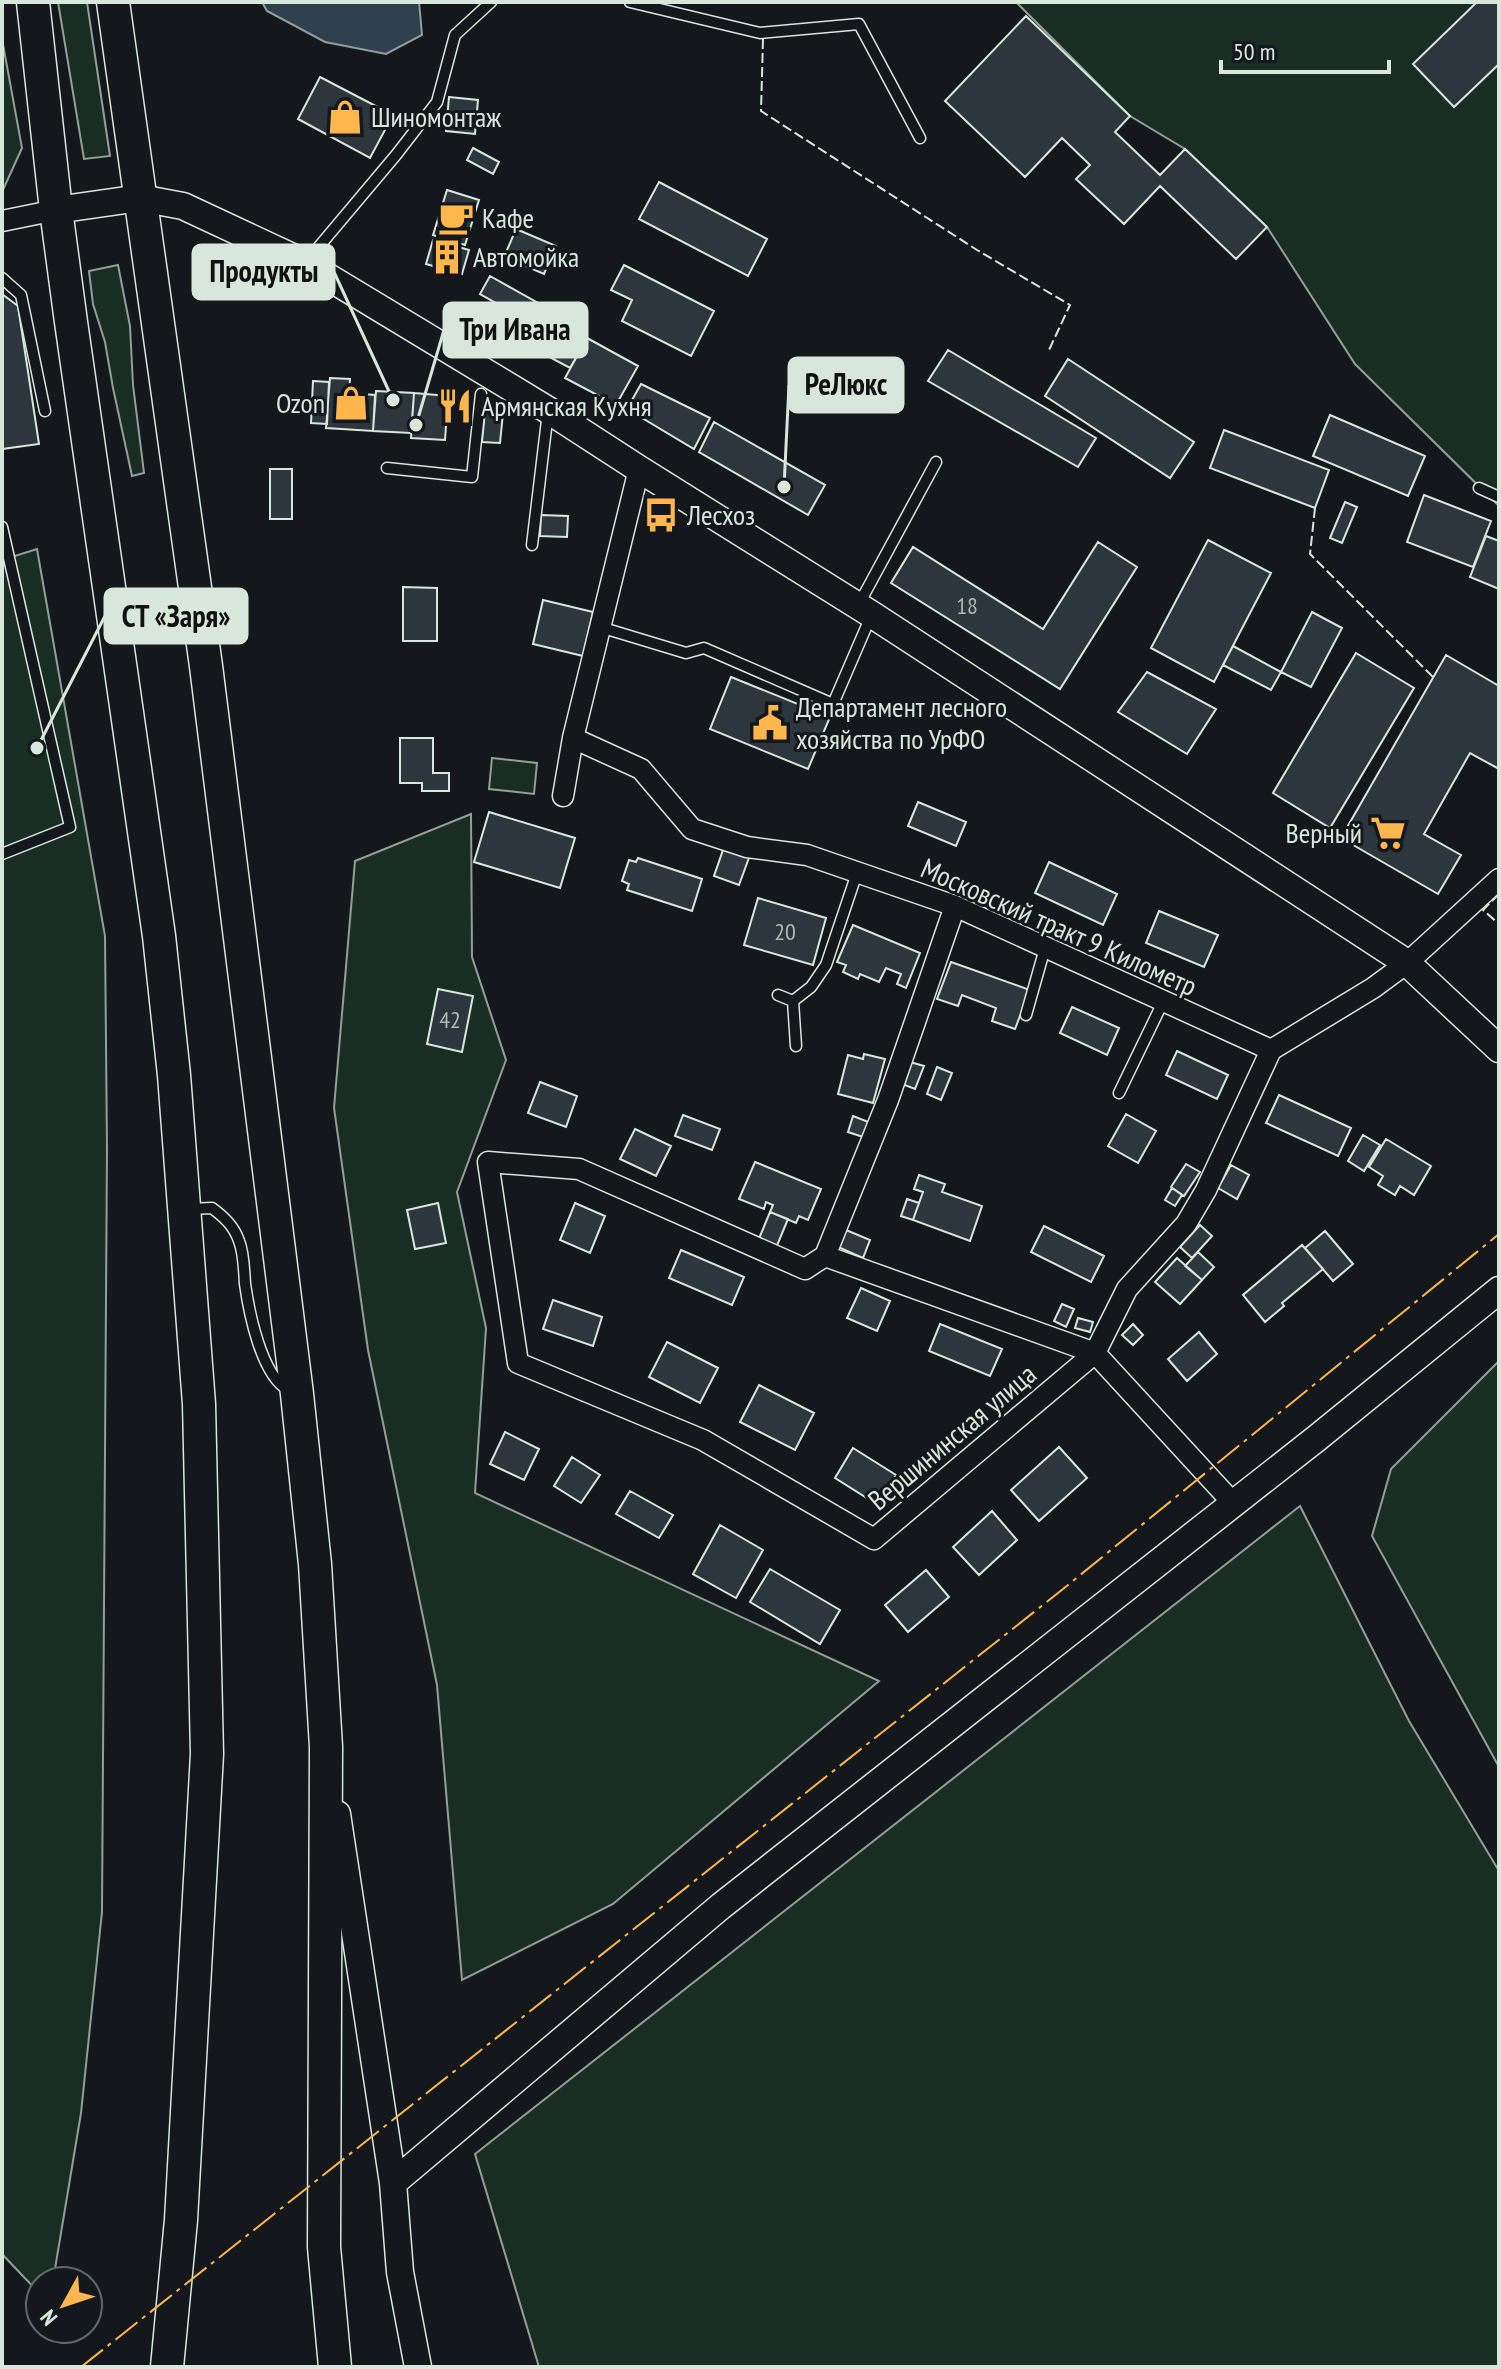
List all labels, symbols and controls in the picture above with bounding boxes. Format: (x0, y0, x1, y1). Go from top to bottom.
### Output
scale bar (1221, 24, 1389, 74)
text: 50 m (1233, 36, 1275, 67)
shop icon: Шиномонтаж (326, 98, 364, 136)
place label: Шиномонтаж (371, 98, 502, 135)
cafe icon: Кафе (437, 199, 475, 237)
place label: Кафе (482, 199, 534, 236)
building icon: Автомойка (428, 238, 466, 276)
place label: Автомойка (473, 238, 579, 275)
callout: Продукты (193, 245, 334, 299)
text: Продукты (209, 251, 319, 290)
callout: Три Ивана (444, 303, 587, 357)
text: Три Ивана (459, 309, 571, 348)
callout: РеЛюкс (789, 358, 903, 412)
text: РеЛюкс (805, 364, 888, 403)
place label: Ozon (276, 384, 325, 421)
shop icon: Ozon (332, 384, 370, 422)
restaurant icon: Армянская Кухня (436, 387, 474, 425)
place label: Армянская Кухня (481, 387, 652, 424)
bus stop icon: Лесхоз (642, 496, 680, 534)
place label: Лесхоз (686, 496, 755, 533)
callout: СТ «Заря» (105, 589, 247, 643)
house number: 18 (956, 590, 978, 621)
text: СТ «Заря» (122, 596, 230, 635)
place label: Департамент лесного хозяйства по УрФО (796, 688, 1007, 757)
public building icon: Департамент лесного хозяйства по УрФО (751, 704, 789, 742)
place label: Верный (1286, 814, 1362, 851)
supermarket icon: Верный (1369, 814, 1407, 852)
street label: Московский тракт 9 Километр (916, 849, 1203, 1004)
house number: 20 (774, 916, 796, 947)
house number: 42 (439, 1004, 461, 1035)
street label: Вершининская улица (860, 1355, 1043, 1518)
north arrow (24, 2265, 104, 2345)
text: N (34, 2304, 63, 2331)

